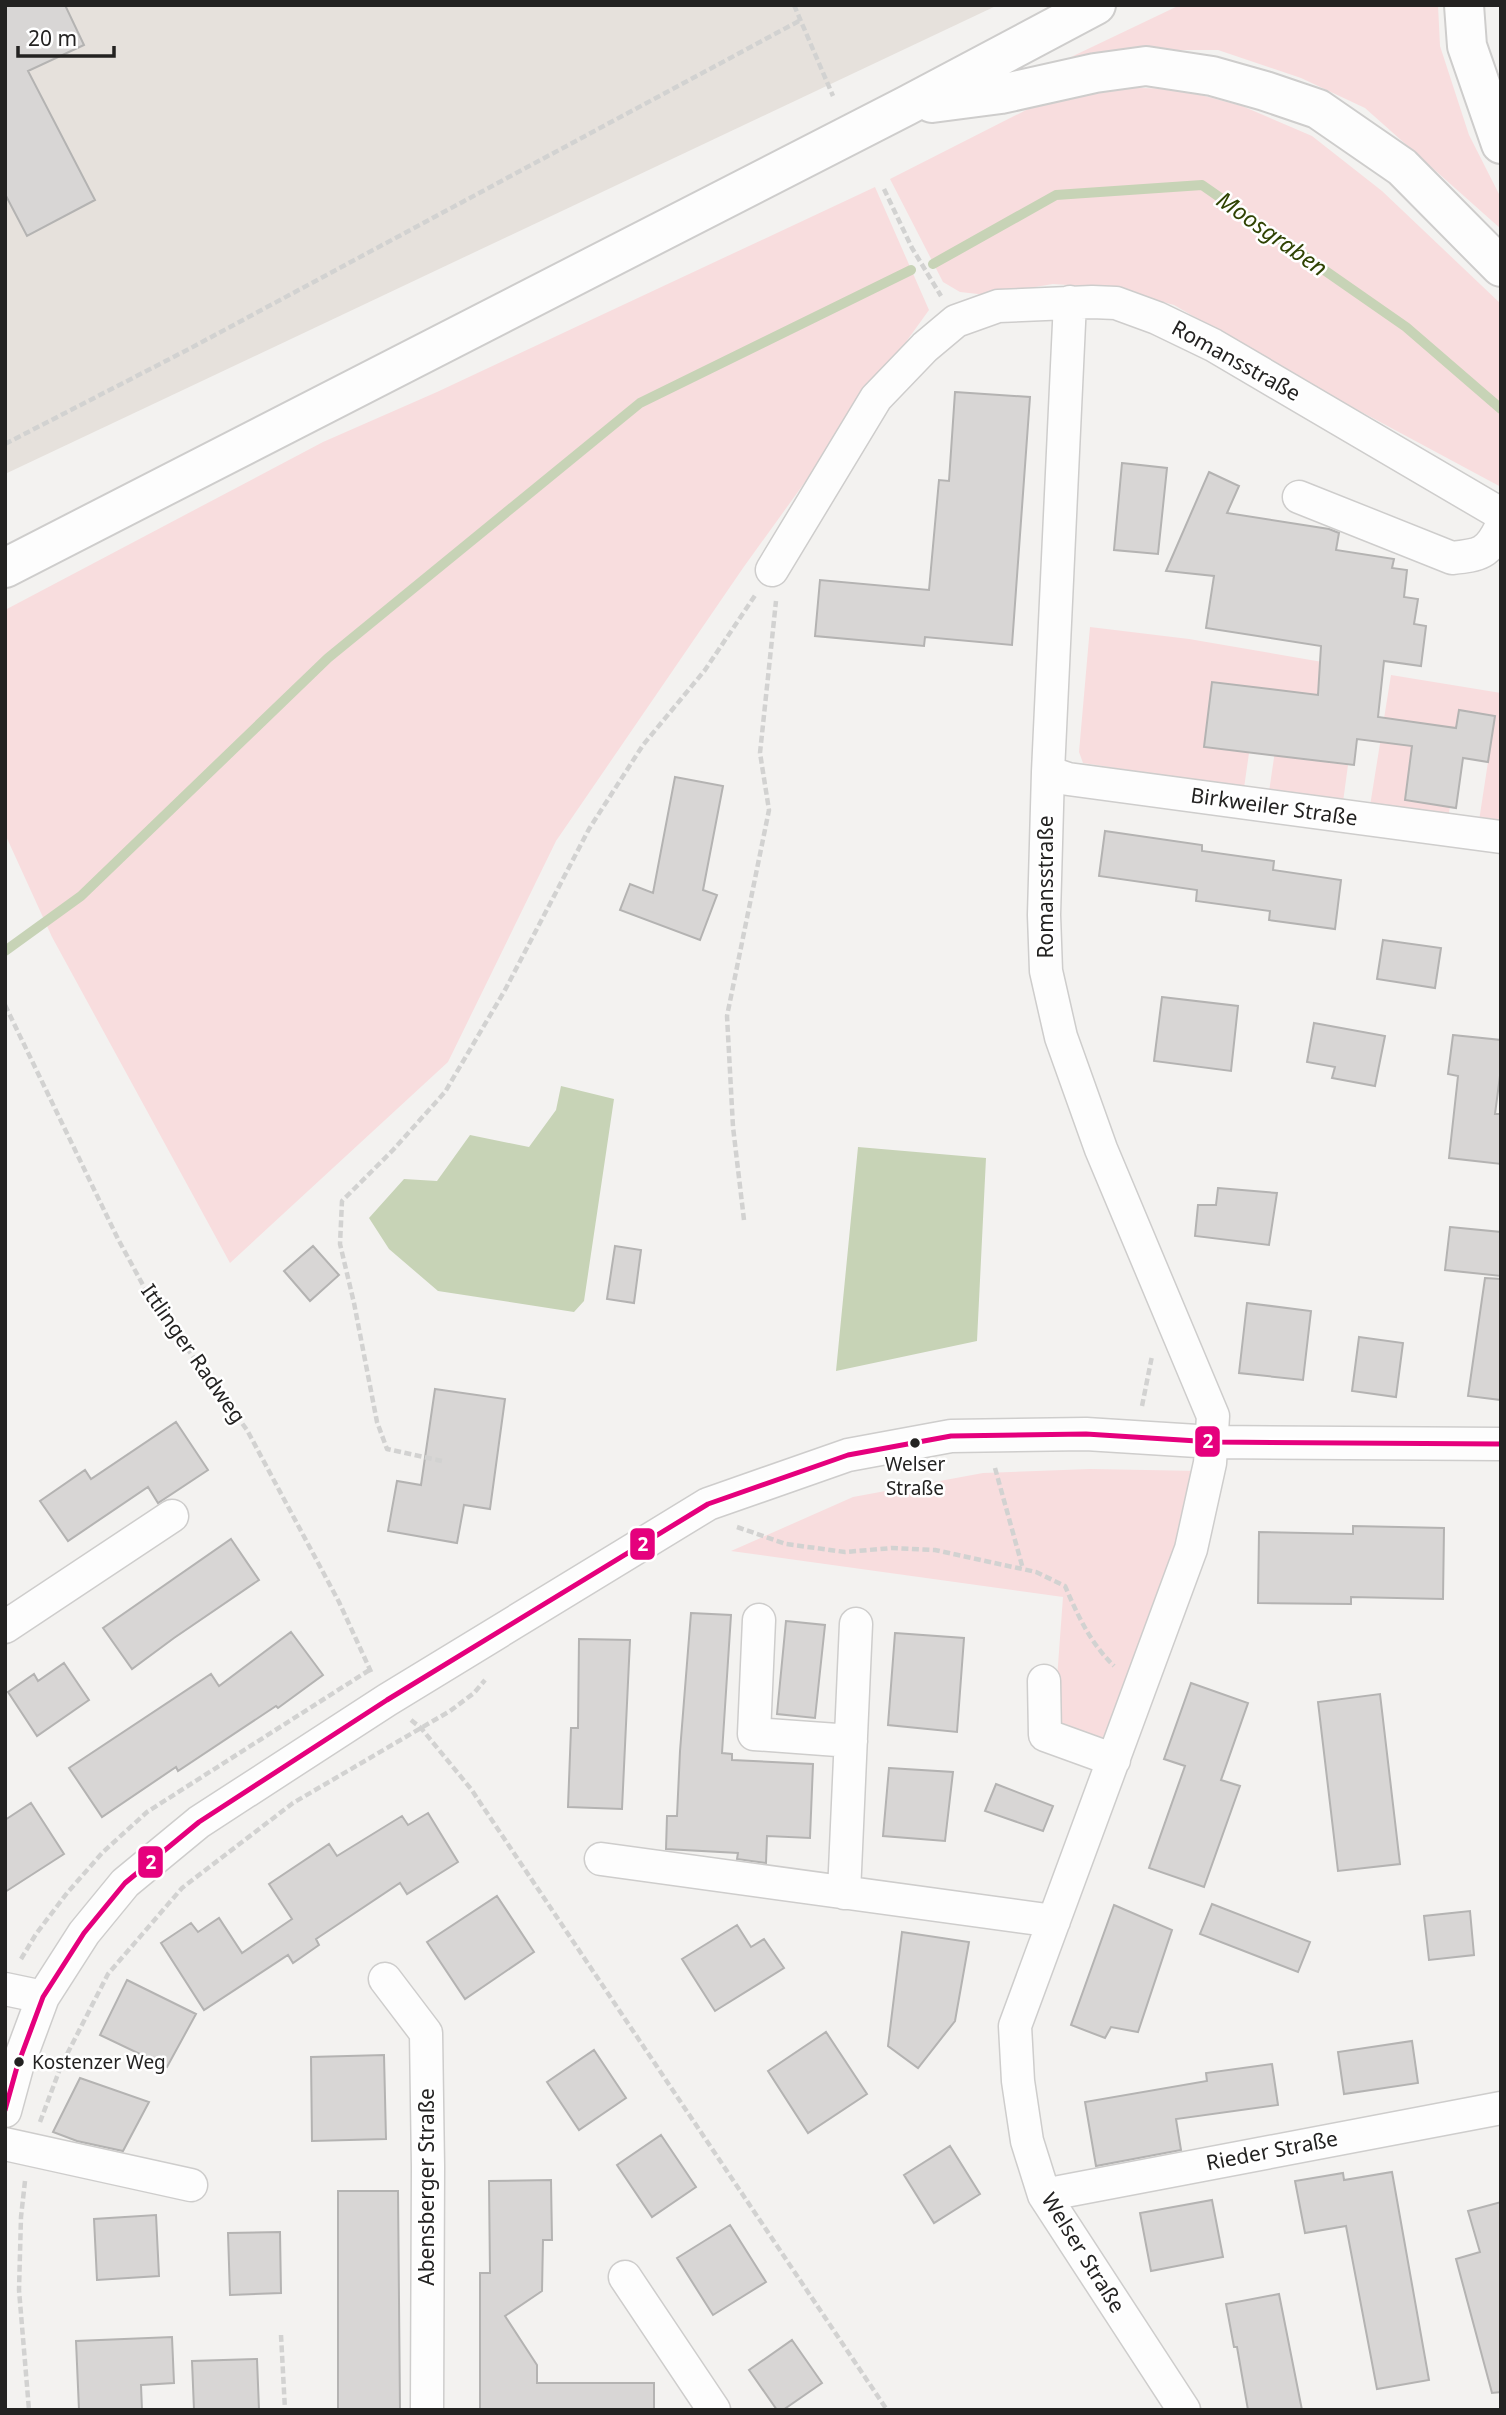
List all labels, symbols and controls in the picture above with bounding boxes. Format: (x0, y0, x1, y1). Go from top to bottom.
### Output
scale bar (18, 14, 114, 58)
text: 20 m (28, 24, 77, 52)
water label: Moosgraben (1211, 183, 1334, 283)
street label: Romansstraße (1167, 313, 1306, 407)
street label: Birkweiler Straße (1189, 780, 1359, 832)
street label: Romansstraße (1031, 816, 1059, 959)
street label: Ittlinger Radweg (135, 1278, 252, 1429)
line badge: 2 (1194, 1425, 1221, 1458)
text: 2 (1203, 1428, 1214, 1454)
marker: Welser Straße (908, 1436, 922, 1450)
place label: Welser Straße (885, 1451, 945, 1501)
line badge: 2 (629, 1527, 656, 1561)
text: 2 (638, 1531, 649, 1557)
line badge: 2 (137, 1845, 164, 1879)
text: 2 (146, 1849, 157, 1875)
place label: Kostenzer Weg (32, 2049, 166, 2075)
marker: Kostenzer Weg (12, 2055, 26, 2069)
street label: Abensberger Straße (412, 2088, 440, 2286)
street label: Rieder Straße (1204, 2124, 1340, 2176)
street label: Welser Straße (1036, 2187, 1132, 2318)

